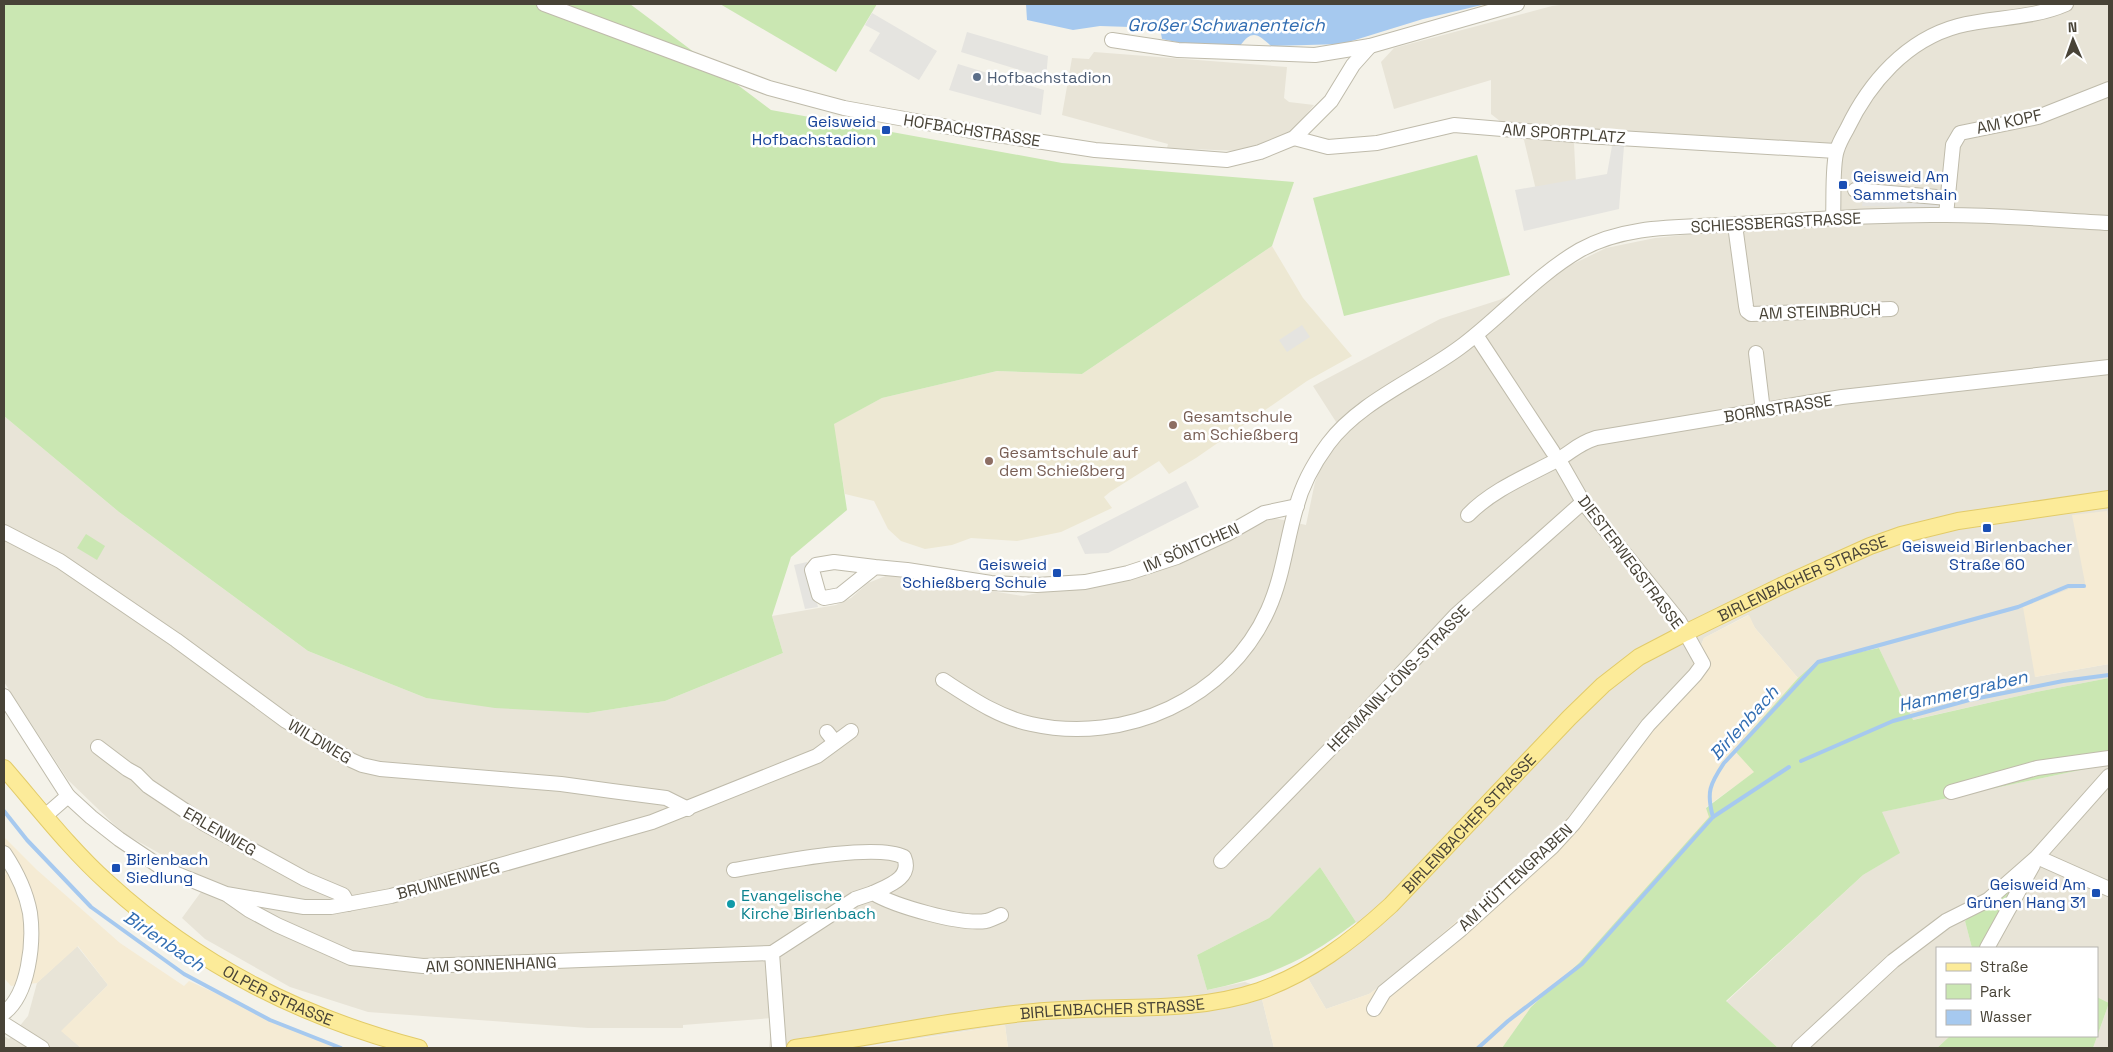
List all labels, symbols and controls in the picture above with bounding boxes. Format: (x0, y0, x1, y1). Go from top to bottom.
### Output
water label: Großer Schwanenteich (1127, 13, 1326, 36)
north arrow (2048, 15, 2098, 65)
text: N (2068, 18, 2078, 36)
place label: Hofbachstadion (987, 67, 1111, 88)
marker: Hofbachstadion (971, 71, 983, 83)
street label: AM KOPF (1975, 104, 2044, 139)
street label: HOFBACHSTRASSE (902, 109, 1042, 152)
place label: Geisweid Hofbachstadion (752, 111, 876, 150)
street label: AM SPORTPLATZ (1502, 119, 1626, 148)
marker: Geisweid Hofbachstadion (880, 124, 892, 136)
place label: Geisweid Am Sammetshain (1853, 166, 1957, 205)
marker: Geisweid Am Sammetshain (1837, 179, 1849, 191)
street label: SCHIESSBERGSTRASSE (1690, 208, 1862, 237)
street label: AM STEINBRUCH (1758, 299, 1882, 324)
street label: BORNSTRASSE (1722, 390, 1834, 427)
place label: Gesamtschule am Schießberg (1183, 406, 1298, 445)
marker: Gesamtschule am Schießberg (1167, 419, 1179, 431)
place label: Gesamtschule auf dem Schießberg (999, 442, 1138, 481)
marker: Gesamtschule auf dem Schießberg (983, 455, 995, 467)
street label: DIESTERWEGSTRASSE (1573, 491, 1688, 633)
street label: IM SÖNTCHEN (1140, 518, 1242, 577)
marker: Geisweid Birlenbacher Straße 60 (1981, 522, 1993, 534)
street label: BIRLENBACHER STRASSE (1714, 531, 1891, 626)
place label: Geisweid Birlenbacher Straße 60 (1902, 536, 2072, 575)
place label: Geisweid Schießberg Schule (902, 554, 1047, 593)
marker: Geisweid Schießberg Schule (1051, 567, 1063, 579)
street label: HERMANN-LÖNS-STRASSE (1323, 600, 1474, 756)
water label: Hammergraben (1896, 664, 2031, 717)
water label: Birlenbach (1704, 680, 1784, 765)
street label: WILDWEG (284, 714, 355, 769)
street label: BIRLENBACHER STRASSE (1398, 749, 1541, 898)
street label: ERLENWEG (179, 802, 260, 861)
street label: AM HÜTTENGRABEN (1454, 819, 1577, 936)
place label: Birlenbach Siedlung (126, 849, 208, 888)
street label: BRUNNENWEG (394, 857, 502, 904)
marker: Birlenbach Siedlung (110, 862, 122, 874)
place label: Geisweid Am Grünen Hang 31 (1966, 874, 2086, 913)
place label: Evangelische Kirche Birlenbach (741, 885, 876, 924)
marker: Geisweid Am Grünen Hang 31 (2090, 887, 2102, 899)
marker: Evangelische Kirche Birlenbach (725, 898, 737, 910)
water label: Birlenbach (119, 905, 210, 977)
legend (1936, 947, 2098, 1037)
street label: AM SONNENHANG (425, 952, 557, 977)
text: Straße (1980, 957, 2029, 976)
street label: OLPER STRASSE (219, 960, 336, 1031)
text: Park (1980, 982, 2011, 1001)
street label: BIRLENBACHER STRASSE (1019, 993, 1206, 1024)
text: Wasser (1980, 1007, 2032, 1026)

